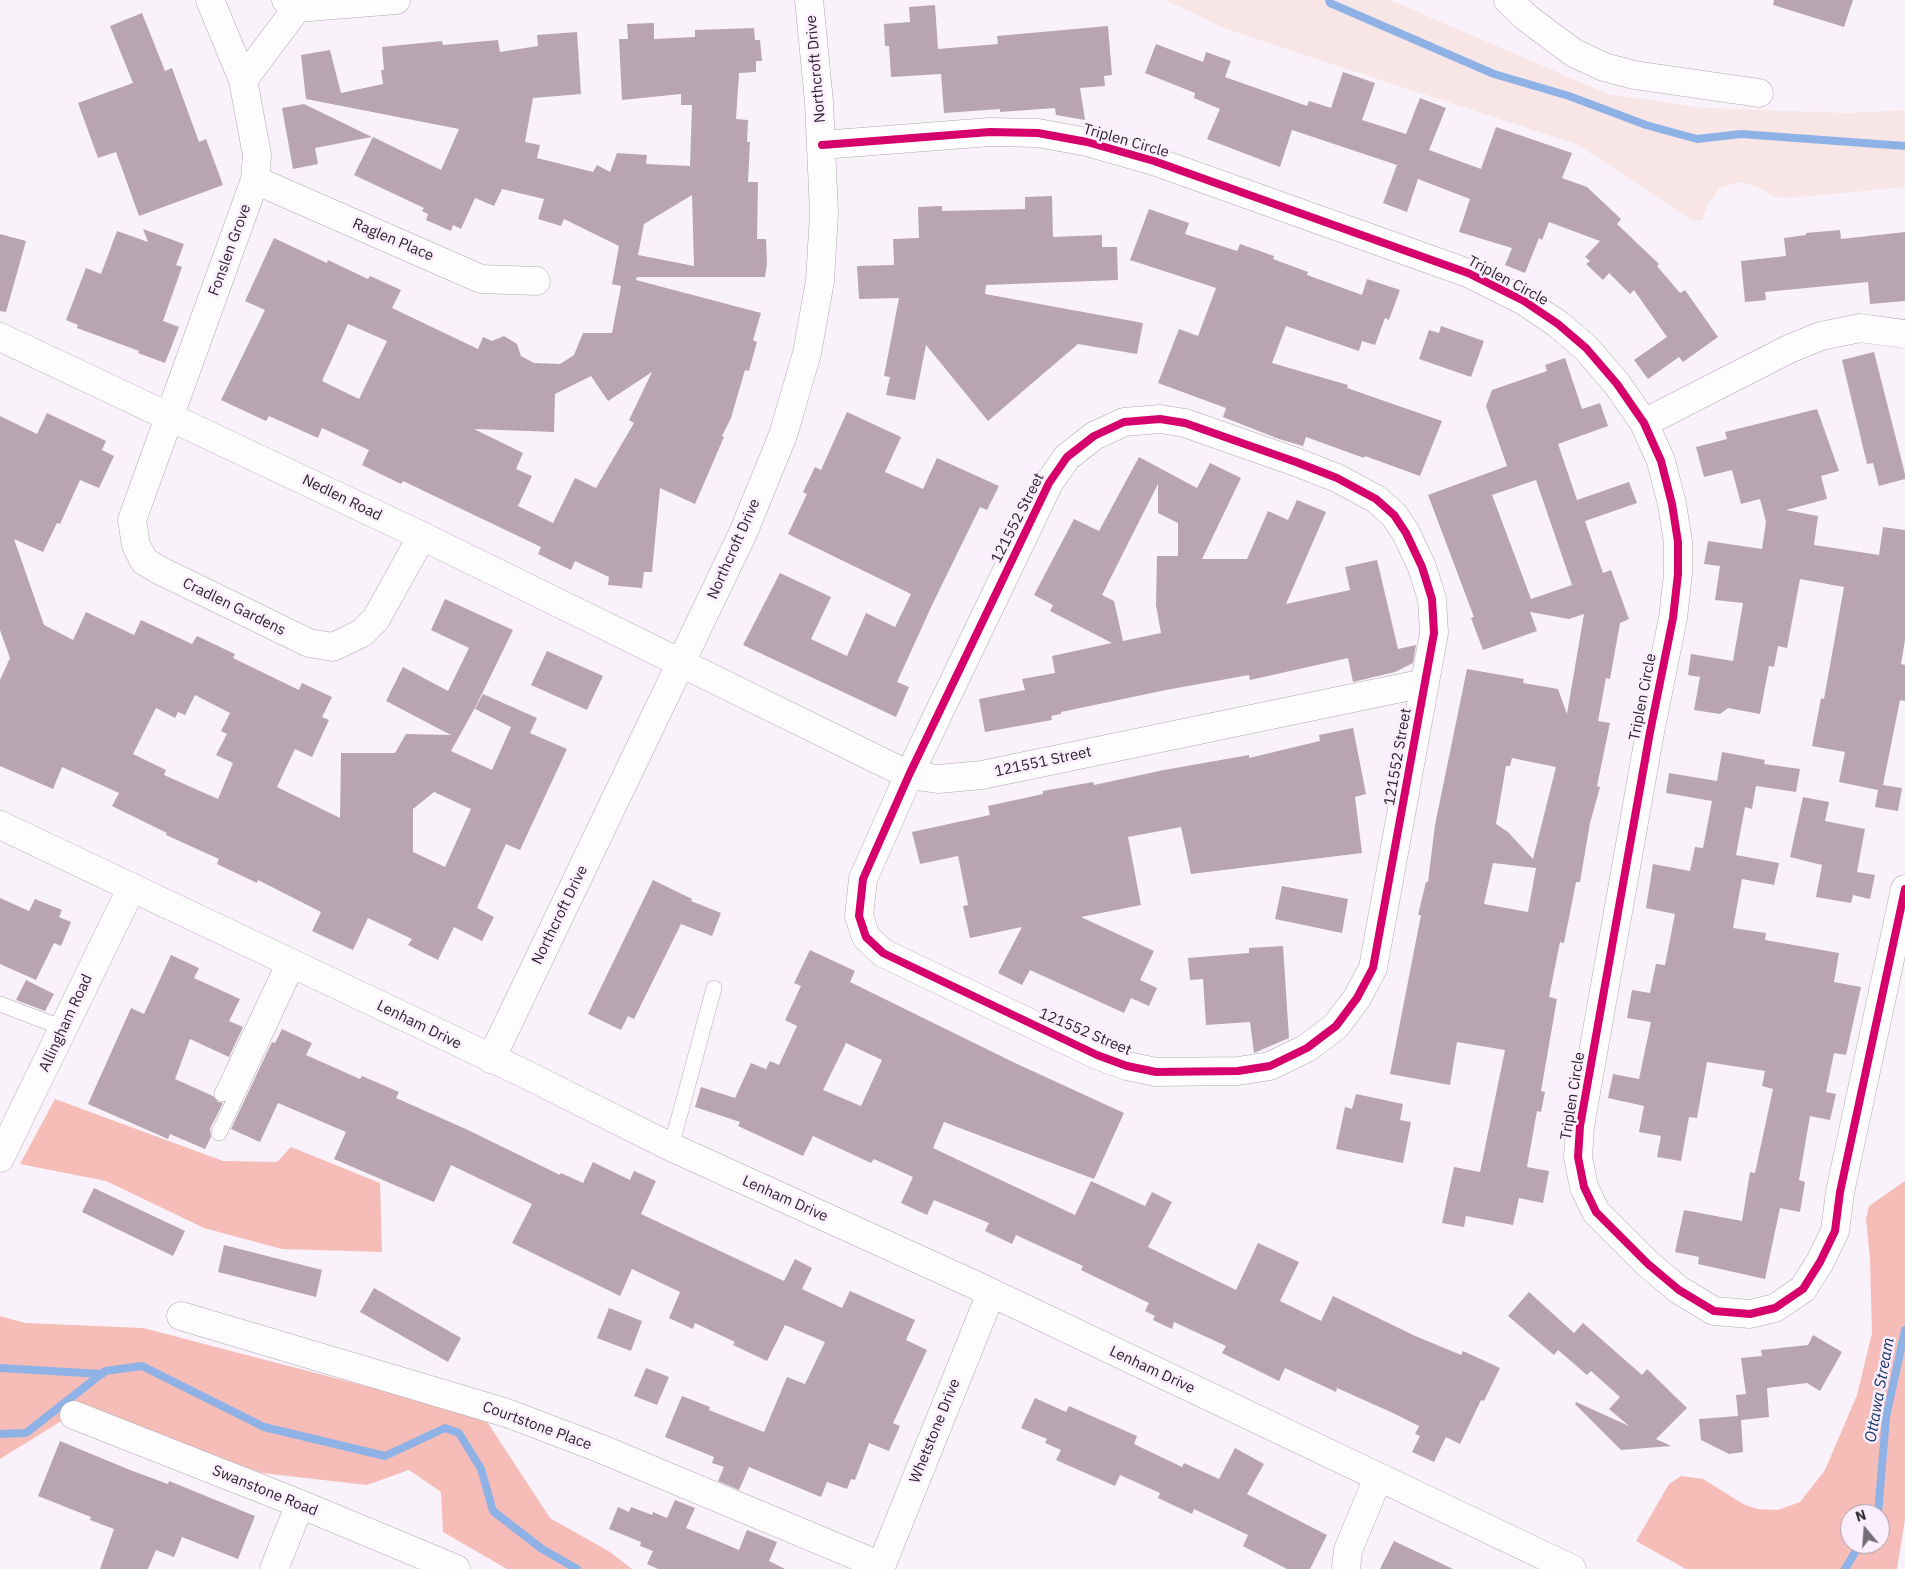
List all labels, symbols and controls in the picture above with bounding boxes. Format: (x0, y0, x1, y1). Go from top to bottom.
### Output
street label: Northcroft Drive (802, 14, 830, 124)
street label: Triplen Circle (1081, 120, 1171, 162)
street label: Fonslen Grove (205, 202, 255, 298)
street label: Raglen Place (350, 215, 436, 265)
street label: Triplen Circle (1465, 252, 1551, 310)
street label: 121552 Street (988, 470, 1048, 566)
street label: Nedlen Road (299, 471, 385, 525)
street label: Northcroft Drive (704, 496, 764, 602)
street label: Cradlen Gardens (180, 574, 288, 640)
street label: Triplen Circle (1626, 652, 1660, 742)
street label: 121552 Street (1381, 707, 1415, 807)
street label: 121551 Street (993, 743, 1093, 781)
street label: Northcroft Drive (528, 862, 592, 968)
street label: Allingham Road (36, 971, 96, 1075)
street label: Lenham Drive (374, 997, 464, 1053)
street label: 121552 Street (1036, 1004, 1134, 1060)
street label: Triplen Circle (1557, 1051, 1589, 1141)
street label: Lenham Drive (739, 1172, 831, 1226)
water label: Ottawa Stream (1861, 1336, 1899, 1444)
street label: Lenham Drive (1106, 1342, 1198, 1398)
street label: Whetstone Drive (906, 1376, 964, 1486)
street label: Courtstone Place (480, 1398, 594, 1454)
street label: Swanstone Road (210, 1462, 320, 1520)
north arrow (1840, 1504, 1890, 1554)
text: N (1853, 1506, 1868, 1526)

